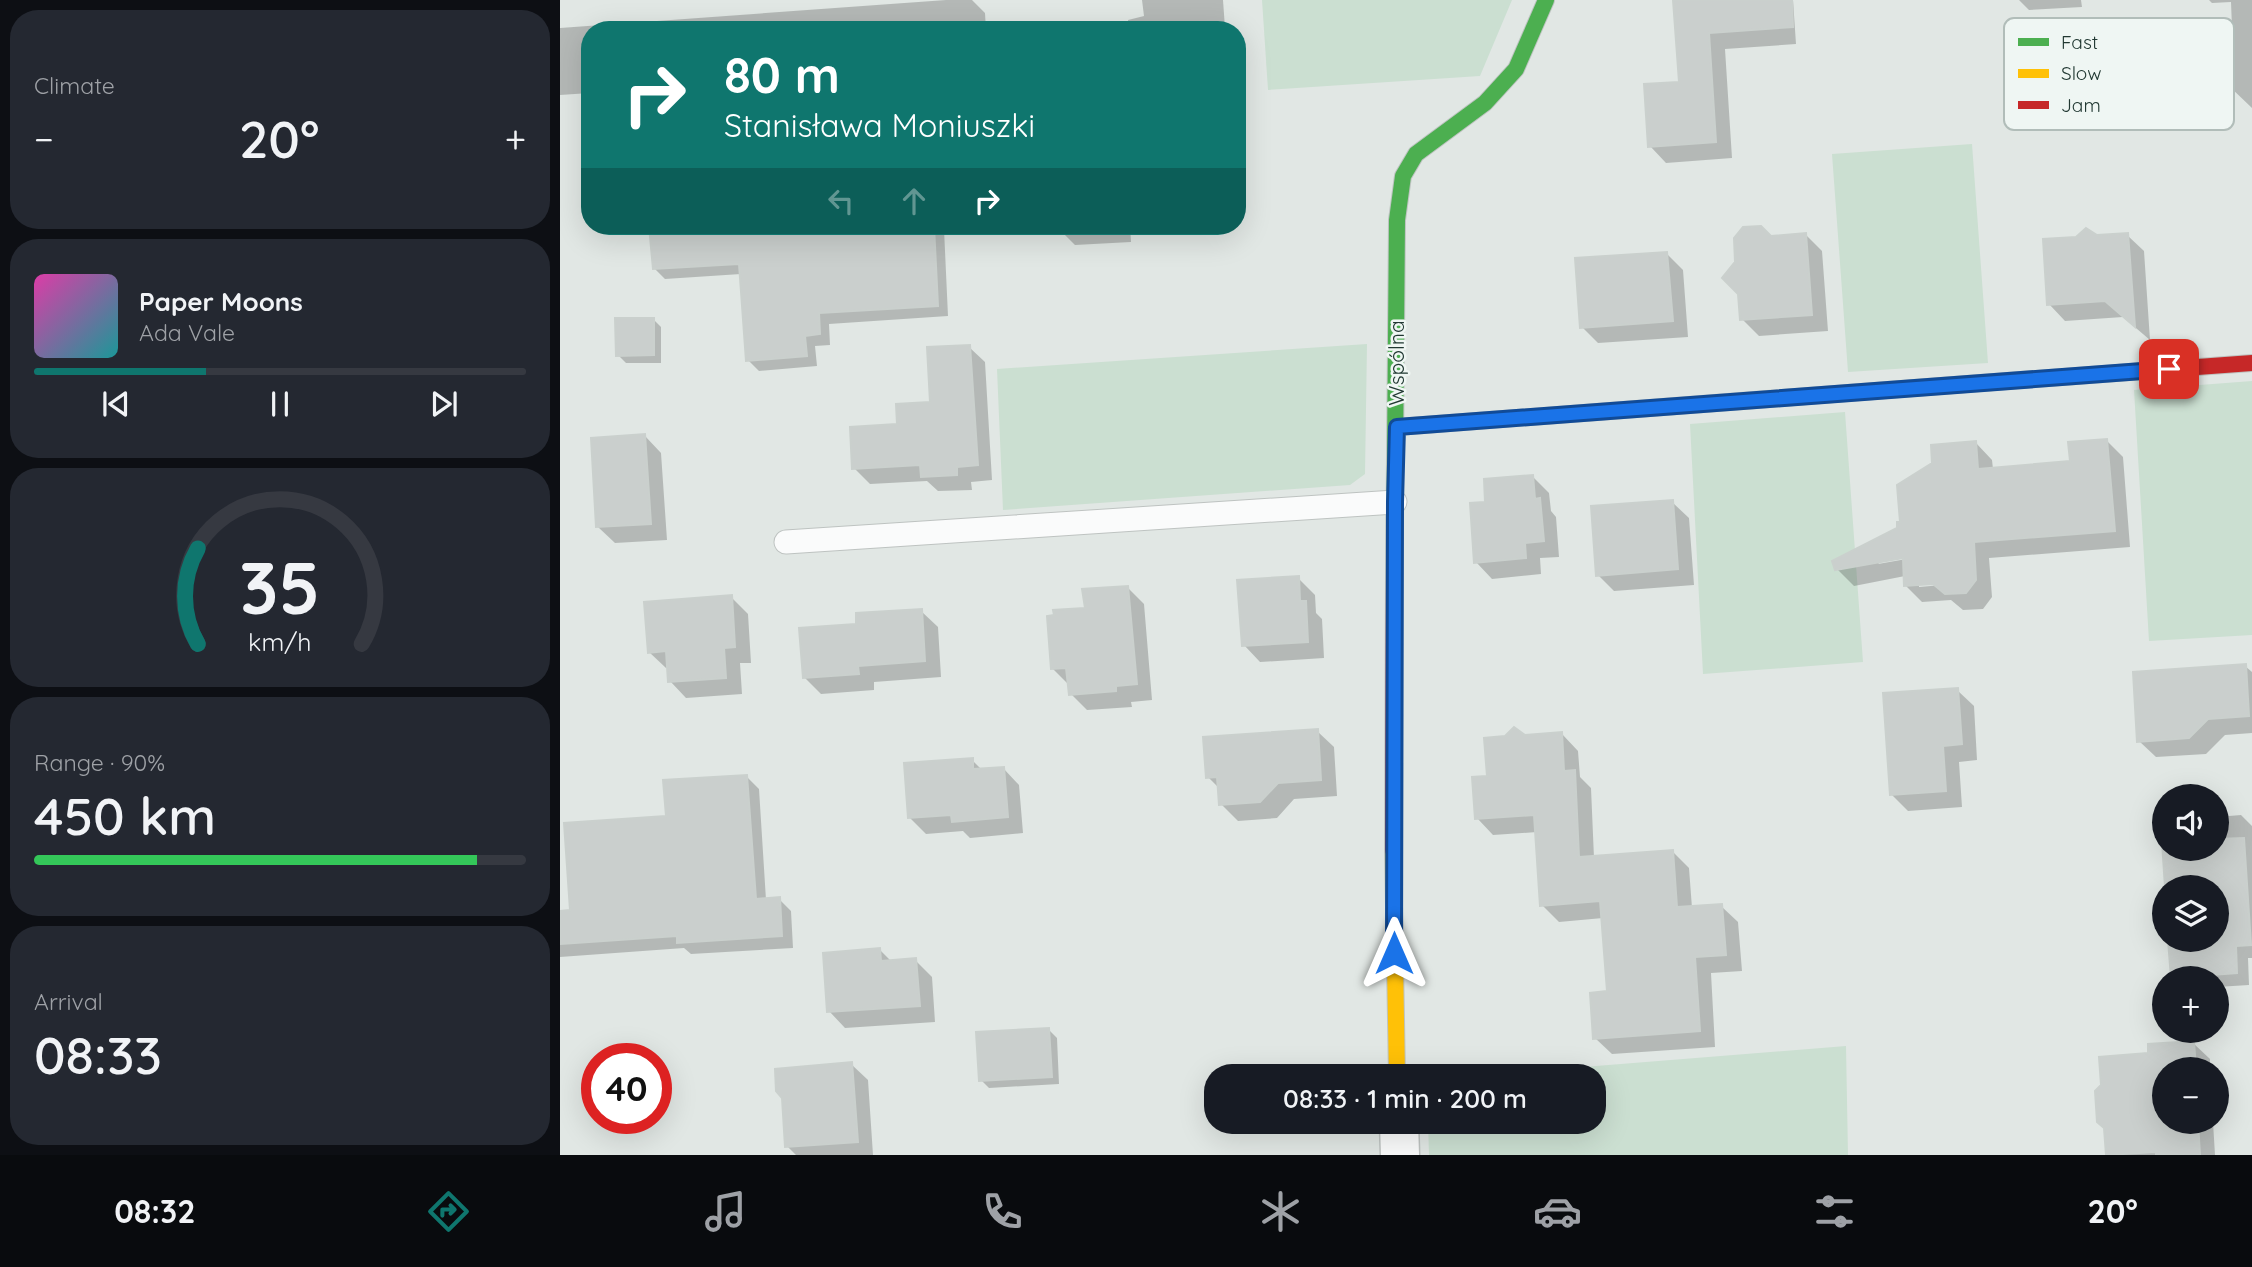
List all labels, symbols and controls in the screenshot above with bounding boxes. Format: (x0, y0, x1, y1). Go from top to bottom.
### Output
legend (2004, 18, 2234, 130)
text: Fast (2061, 30, 2098, 54)
text: 80 m (724, 44, 840, 105)
icon: right (609, 49, 700, 140)
text: Slow (2061, 61, 2102, 85)
text: Climate (34, 71, 115, 100)
text: Jam (2061, 93, 2101, 117)
text: Stanisława Moniuszki (724, 105, 1035, 145)
text: 20° (239, 106, 319, 171)
text: − (34, 115, 54, 163)
text: + (505, 115, 526, 163)
icon: left (822, 182, 860, 220)
icon: ahead (895, 182, 933, 220)
icon: right (968, 182, 1006, 220)
text: Paper Moons (139, 285, 303, 318)
text: Ada Vale (139, 318, 235, 347)
street label: Wspólna (1383, 320, 1409, 406)
pin (2139, 339, 2199, 399)
icon: arrive (2150, 350, 2188, 388)
icon: previous (97, 385, 135, 423)
icon: pause (261, 385, 299, 423)
icon: next (425, 385, 463, 423)
text: 35 (239, 541, 321, 632)
text: km/h (248, 625, 312, 656)
text: Range · 90% (34, 748, 165, 777)
text: 450 km (34, 783, 216, 848)
map controls (2152, 784, 2229, 1134)
button: sound (2152, 784, 2229, 861)
button: layers (2152, 875, 2229, 952)
position arrow (1357, 916, 1431, 990)
button: + (2152, 966, 2229, 1043)
text: Arrival (34, 987, 103, 1016)
text: 08:33 (34, 1022, 162, 1087)
speed limit sign: 40 (581, 1043, 672, 1134)
button: − (2152, 1057, 2229, 1134)
text: 08:33 · 1 min · 200 m (1283, 1082, 1527, 1115)
icon: directions (424, 1187, 473, 1236)
icon: music (701, 1187, 750, 1236)
icon: phone (978, 1187, 1027, 1236)
icon: climate (1256, 1187, 1305, 1236)
icon: car (1533, 1187, 1582, 1236)
icon: filters (1810, 1187, 1859, 1236)
text: 08:32 (114, 1191, 195, 1231)
text: 20° (2087, 1191, 2138, 1231)

